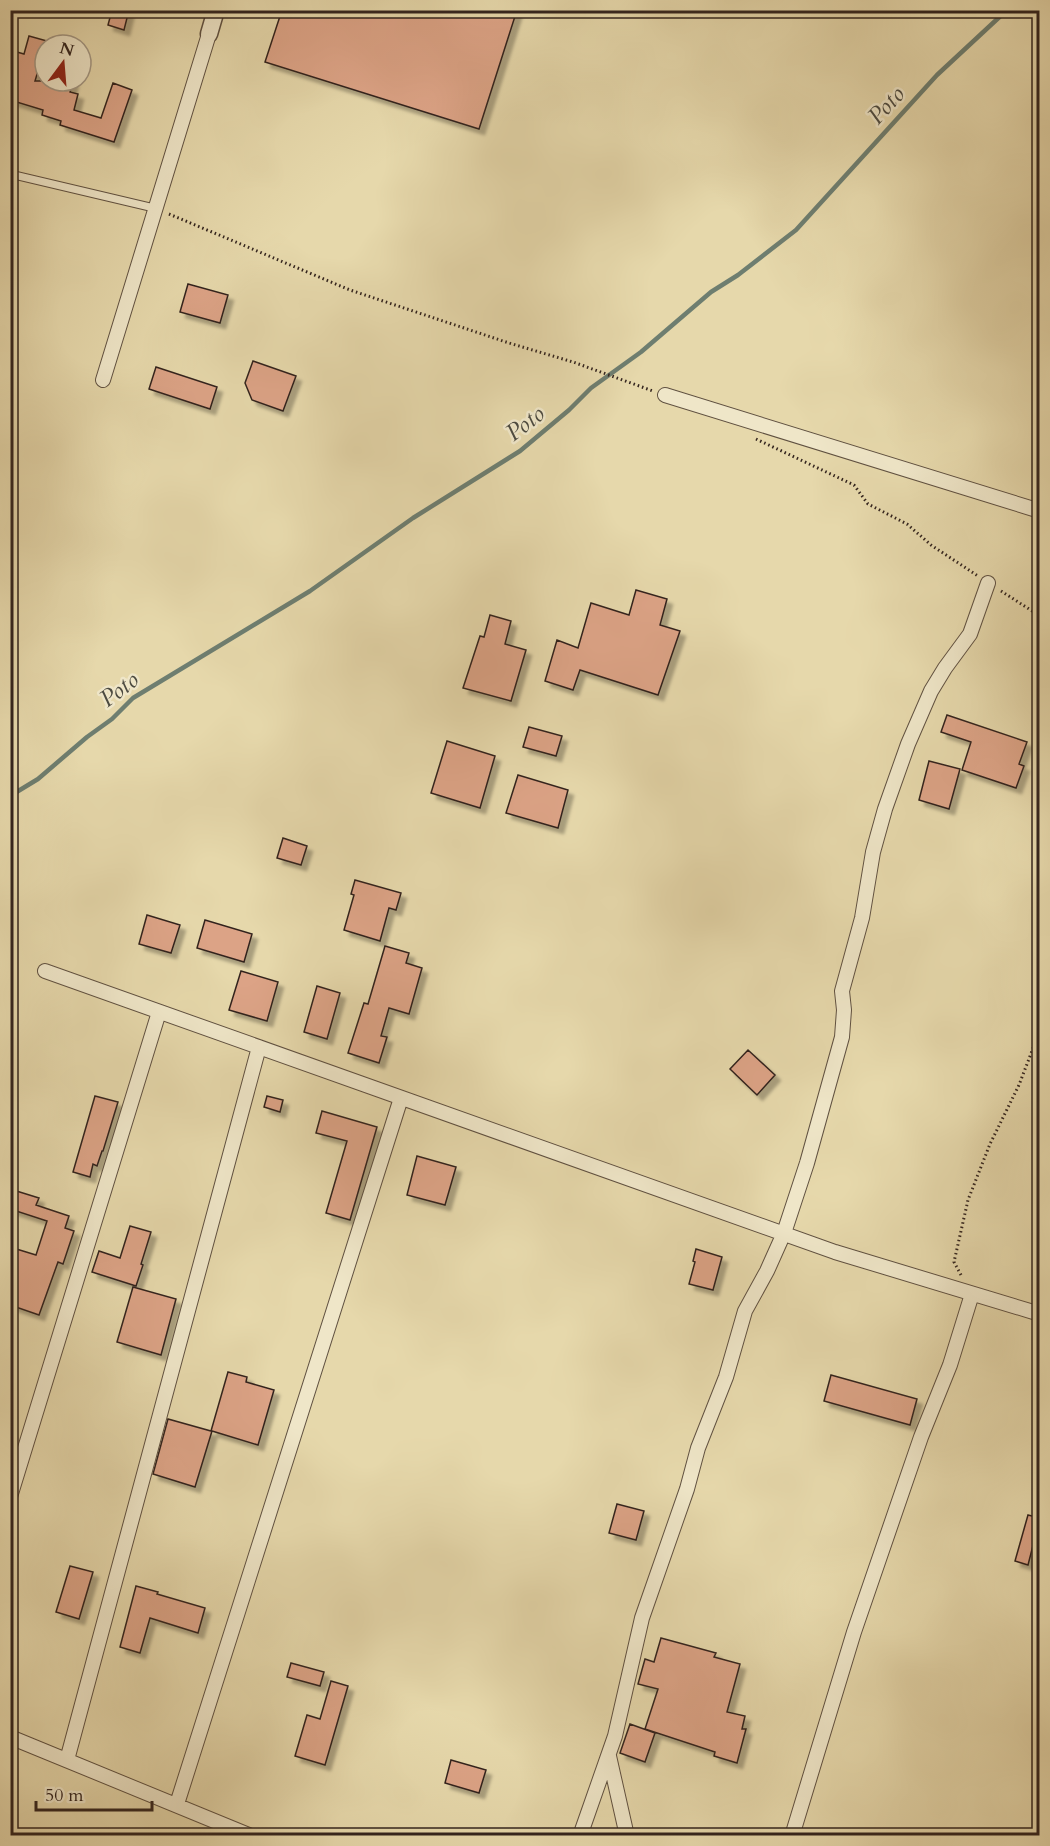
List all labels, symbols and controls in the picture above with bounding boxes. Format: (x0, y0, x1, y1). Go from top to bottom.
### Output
north arrow (33, 33, 93, 93)
text: N (57, 37, 77, 62)
water label: Poto (860, 79, 913, 132)
water label: Poto (499, 398, 552, 449)
water label: Poto (93, 664, 146, 715)
scale bar (36, 1774, 152, 1812)
text: 50 m (45, 1783, 84, 1808)

